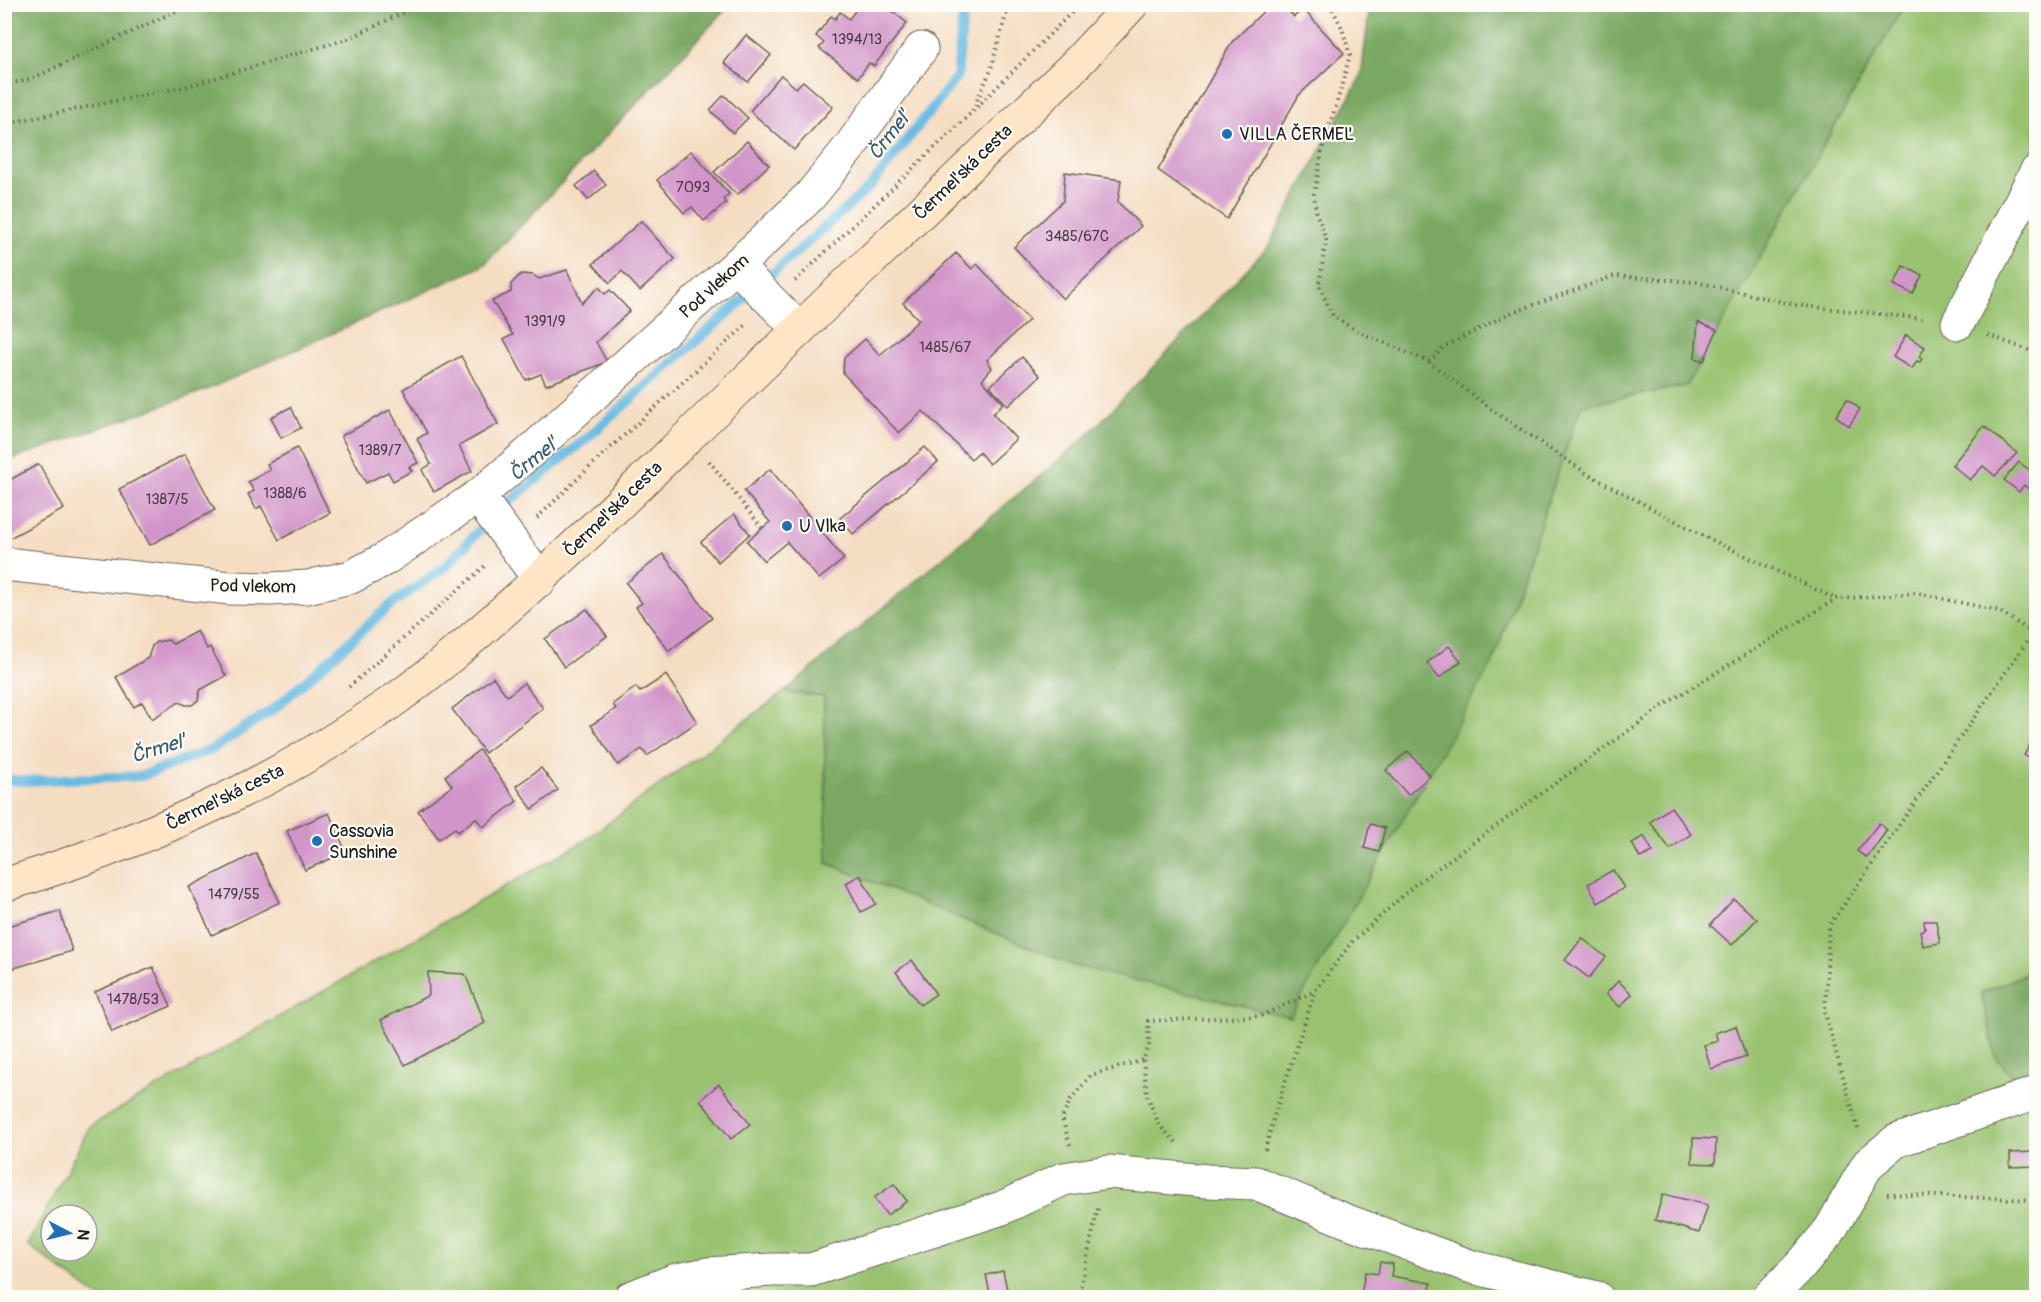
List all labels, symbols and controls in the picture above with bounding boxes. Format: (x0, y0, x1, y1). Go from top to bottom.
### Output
house number: 1394/13 (832, 30, 882, 49)
water label: Črmeľ (863, 103, 918, 165)
street label: Čermeľská cesta (909, 120, 1017, 225)
place label: VILLA ČERMEĽ (1239, 123, 1354, 146)
marker: VILLA ČERMEĽ (1220, 127, 1234, 141)
house number: 7093 (676, 178, 710, 197)
house number: 3485/67C (1045, 227, 1109, 246)
street label: Pod vlekom (675, 249, 754, 324)
house number: 1391/9 (525, 312, 565, 331)
house number: 1485/67 (919, 338, 971, 357)
water label: Črmeľ (504, 430, 565, 486)
house number: 1389/7 (359, 441, 401, 460)
street label: Čermeľská cesta (559, 457, 667, 562)
house number: 1388/6 (263, 484, 307, 503)
house number: 1387/5 (145, 490, 189, 509)
place label: U Vlka (799, 515, 846, 538)
marker: U Vlka (780, 519, 794, 533)
street label: Pod vlekom (210, 574, 296, 599)
water label: Črmeľ (128, 728, 191, 769)
street label: Čermeľská cesta (163, 759, 288, 836)
place label: Cassovia Sunshine (329, 820, 397, 864)
marker: Cassovia Sunshine (310, 834, 324, 848)
house number: 1479/55 (208, 885, 260, 904)
house number: 1478/53 (107, 990, 159, 1009)
north arrow (39, 1203, 99, 1263)
text: N (72, 1228, 93, 1241)

